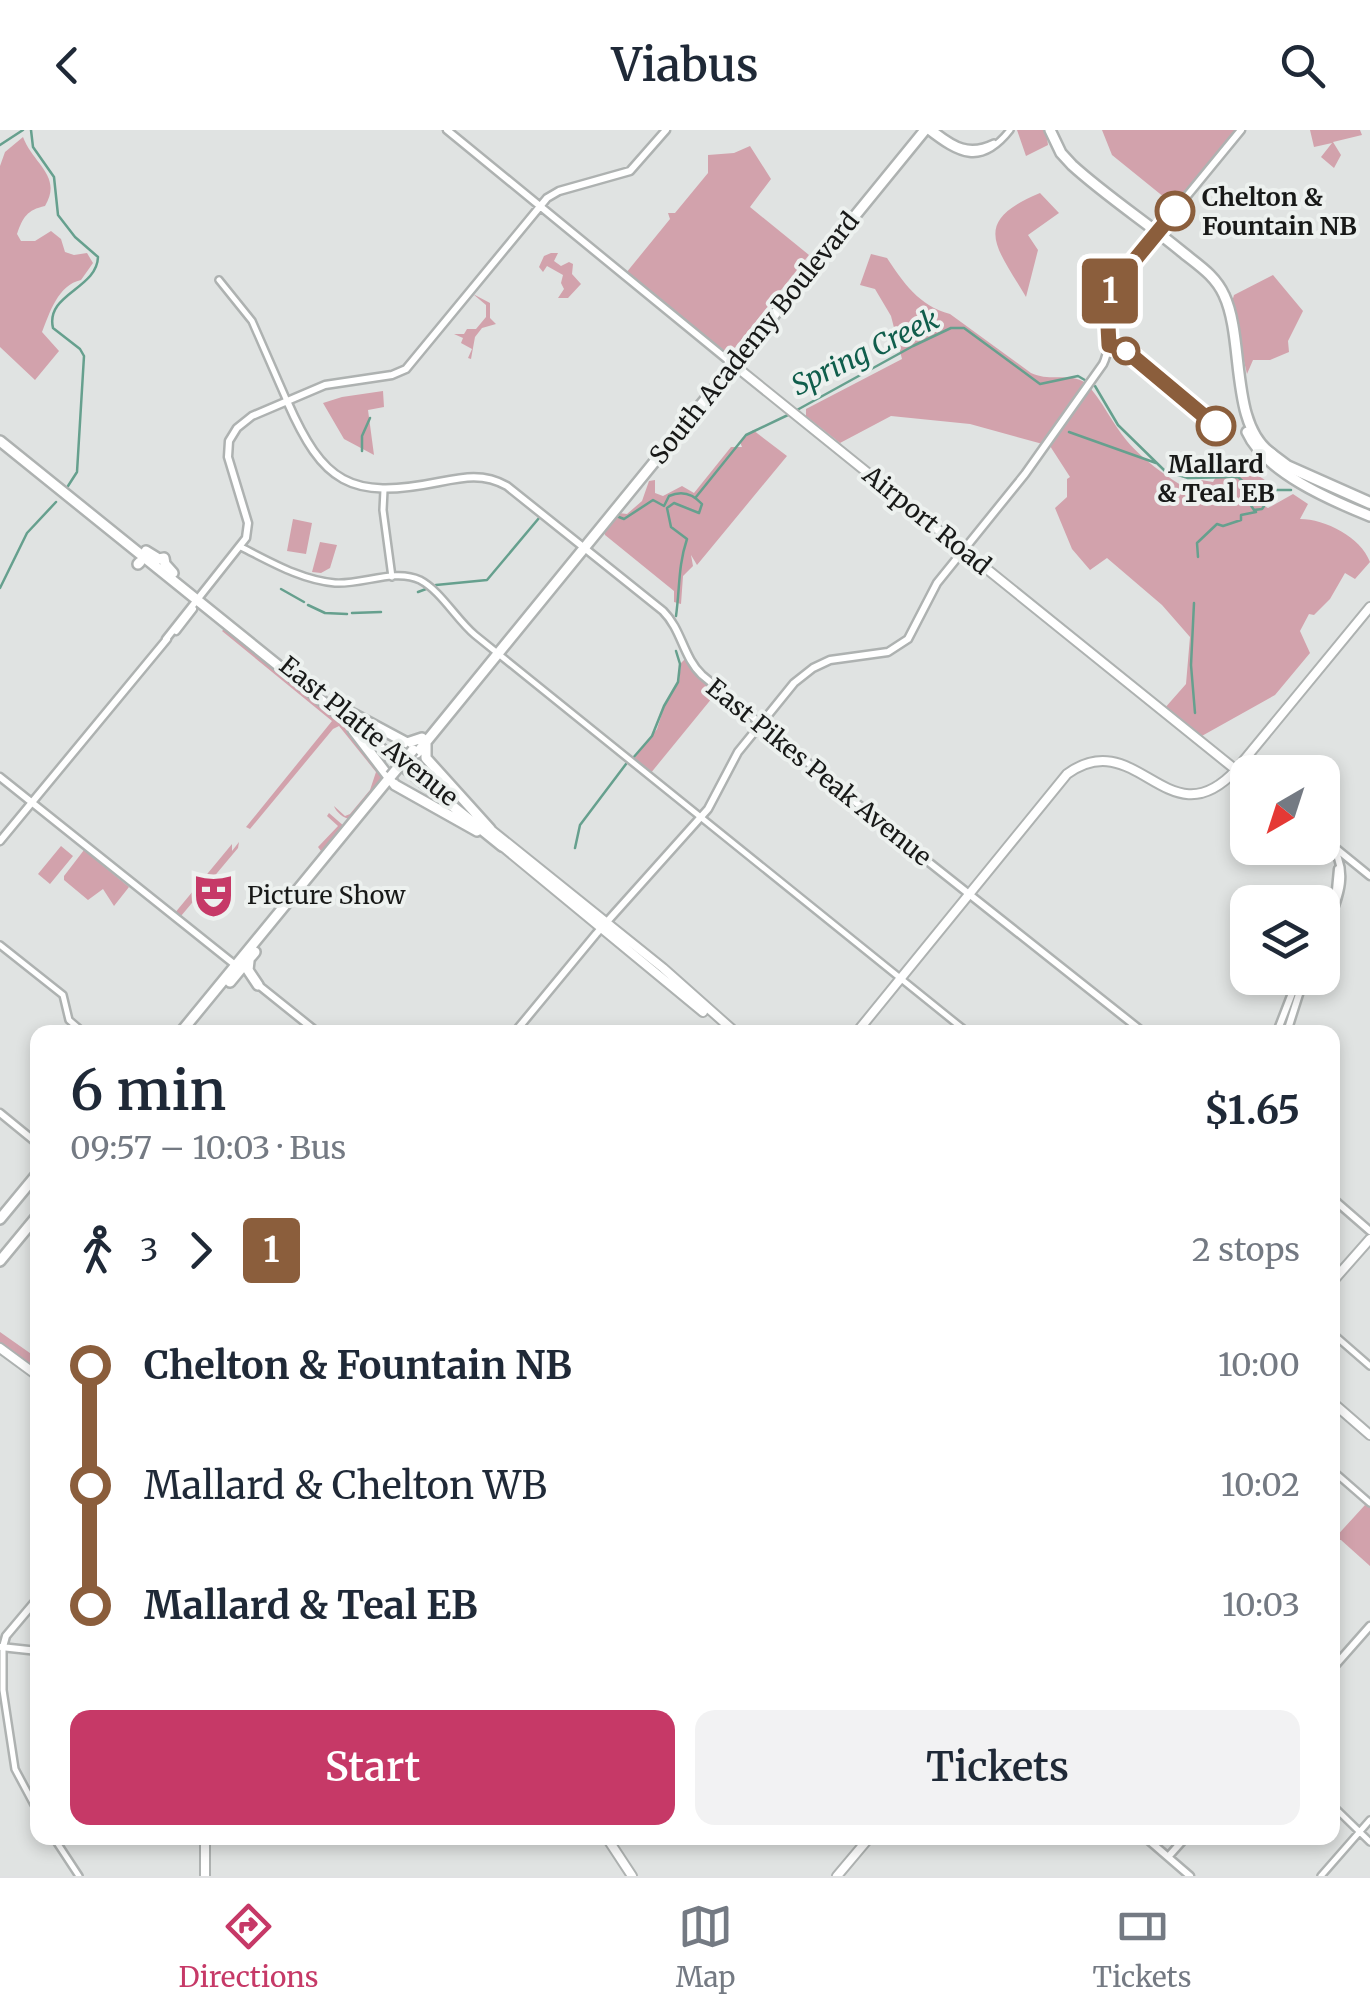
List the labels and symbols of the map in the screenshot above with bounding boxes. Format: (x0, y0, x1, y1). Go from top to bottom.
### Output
place label: Chelton & Fountain NB (1202, 181, 1357, 242)
marker: Chelton & Fountain NB (1156, 192, 1194, 230)
street label: South Academy Boulevard (642, 205, 866, 471)
line badge: 1 (1078, 258, 1142, 324)
water label: Spring Creek (786, 301, 944, 403)
unlabelled marker (1113, 338, 1139, 364)
marker: Mallard & Teal EB (1197, 407, 1235, 445)
place label: Mallard & Teal EB (1157, 448, 1275, 509)
street label: Airport Road (856, 458, 997, 581)
street label: East Platte Avenue (273, 649, 465, 813)
street label: East Pikes Peak Avenue (700, 671, 938, 873)
north arrow (1230, 755, 1340, 865)
theatre icon: Picture Show (190, 871, 238, 919)
place label: Picture Show (247, 879, 406, 911)

